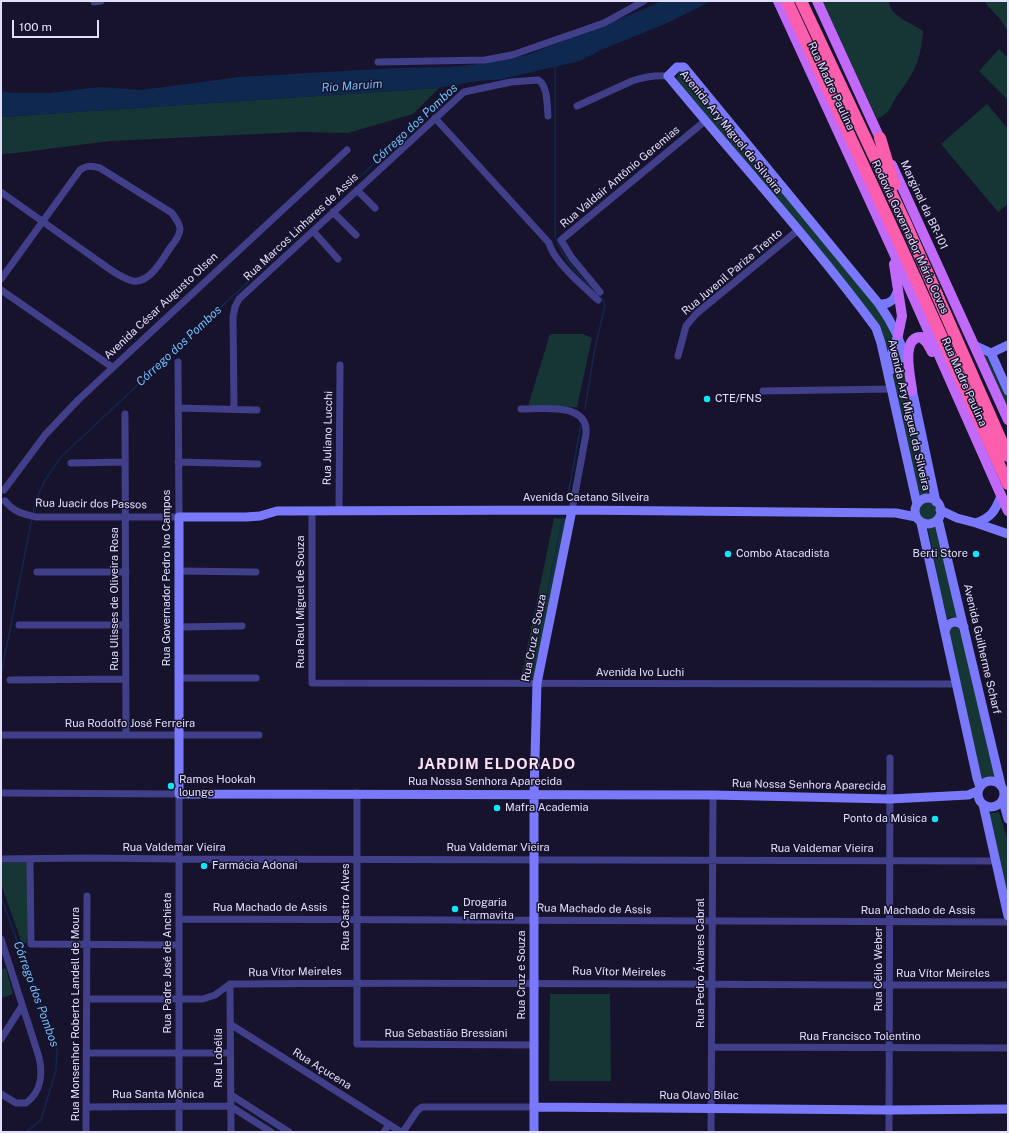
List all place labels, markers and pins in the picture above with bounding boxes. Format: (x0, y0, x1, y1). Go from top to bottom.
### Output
place label: CTE/FNS (715, 392, 762, 406)
marker: CTE/FNS (702, 394, 712, 404)
place label: Combo Atacadista (736, 547, 829, 561)
place label: Berti Store (913, 547, 968, 561)
marker: Combo Atacadista (723, 549, 733, 559)
marker: Berti Store (971, 549, 981, 559)
place label: Ramos Hookah lounge (179, 773, 256, 799)
marker: Ramos Hookah lounge (166, 781, 176, 791)
place label: Mafra Academia (505, 801, 589, 815)
marker: Mafra Academia (492, 803, 502, 813)
place label: Ponto da Música (843, 812, 927, 826)
marker: Ponto da Música (930, 814, 940, 824)
place label: Farmácia Adonai (212, 859, 297, 873)
marker: Farmácia Adonai (199, 861, 209, 871)
place label: Drogaria Farmavita (463, 896, 514, 922)
marker: Drogaria Farmavita (450, 904, 460, 914)

